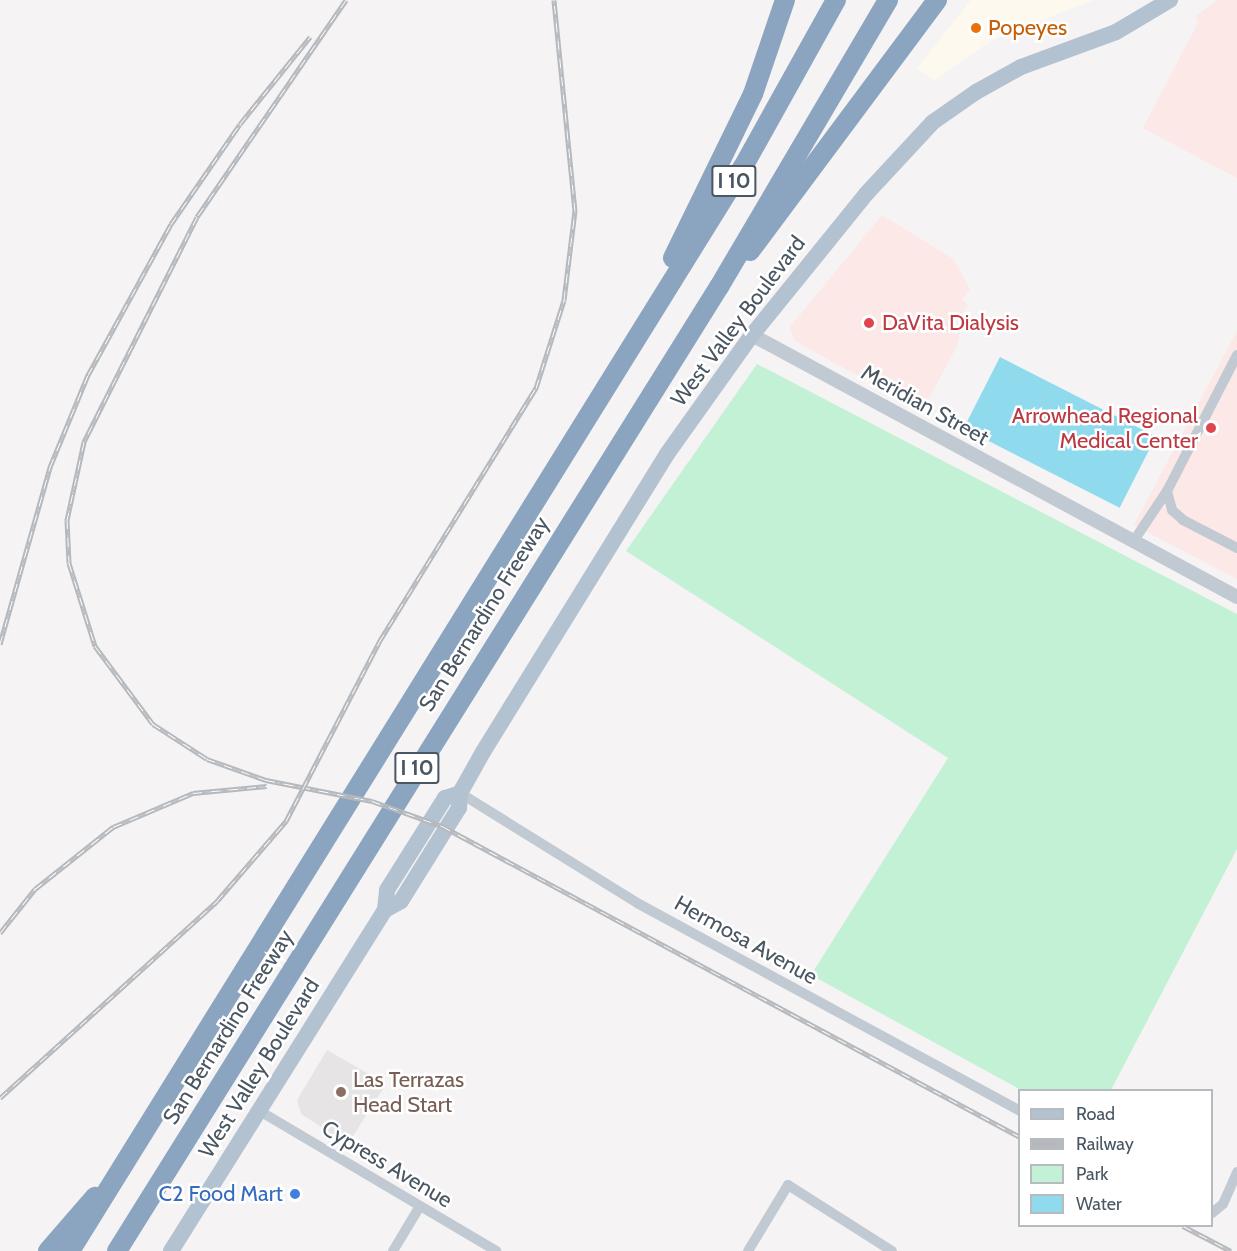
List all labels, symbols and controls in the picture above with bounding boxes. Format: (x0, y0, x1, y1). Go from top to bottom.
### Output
place label: Popeyes (988, 15, 1067, 41)
marker: Popeyes (969, 21, 983, 35)
road number: I 10 (710, 163, 758, 199)
street label: West Valley Boulevard (665, 231, 811, 411)
place label: DaVita Dialysis (882, 310, 1019, 336)
marker: DaVita Dialysis (860, 314, 878, 332)
street label: Meridian Street (857, 359, 993, 451)
place label: Arrowhead Regional Medical Center (1012, 402, 1198, 454)
marker: Arrowhead Regional Medical Center (1202, 419, 1220, 437)
street label: San Bernardino Freeway (413, 512, 555, 716)
road number: I 10 (393, 750, 441, 786)
street label: Hermosa Avenue (670, 890, 822, 990)
street label: San Bernardino Freeway (157, 925, 299, 1129)
street label: West Valley Boulevard (193, 973, 325, 1163)
place label: Las Terrazas Head Start (353, 1066, 464, 1118)
marker: Las Terrazas Head Start (334, 1085, 348, 1099)
legend (1018, 1089, 1213, 1227)
text: Road (1076, 1103, 1115, 1125)
street label: Cypress Avenue (317, 1115, 457, 1213)
text: Railway (1076, 1133, 1134, 1155)
text: Park (1076, 1163, 1108, 1185)
place label: C2 Food Mart (158, 1181, 283, 1207)
marker: C2 Food Mart (288, 1187, 302, 1201)
text: Water (1076, 1193, 1122, 1215)

